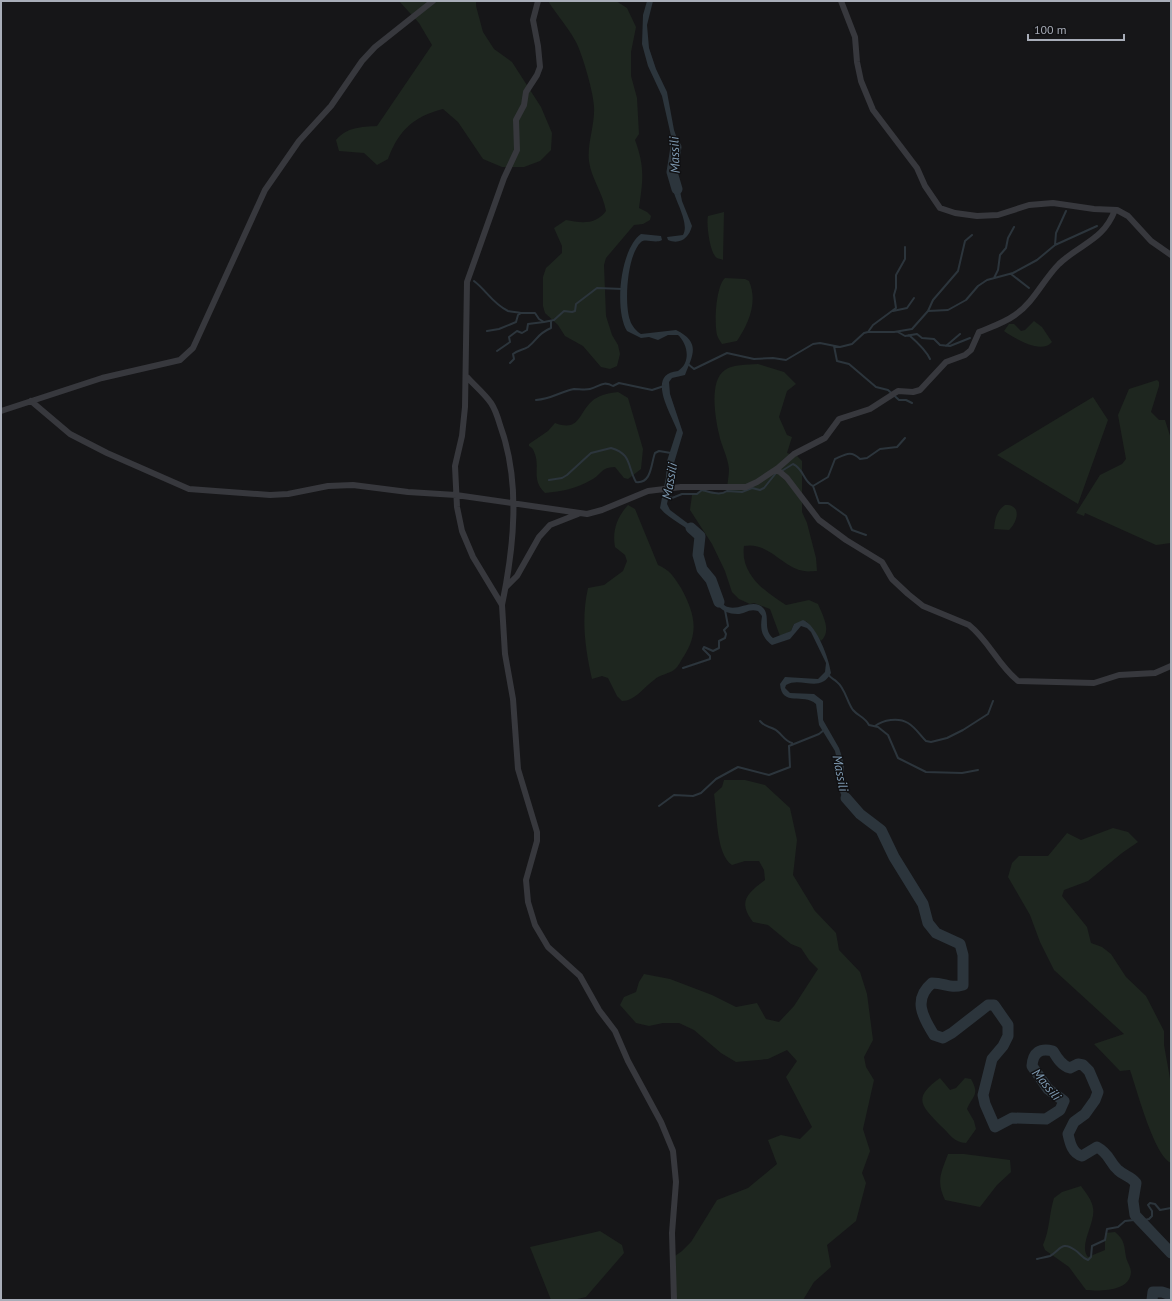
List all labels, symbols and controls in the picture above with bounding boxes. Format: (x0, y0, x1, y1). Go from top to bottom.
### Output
scale bar (1028, 16, 1124, 42)
text: 100 m (1034, 22, 1067, 37)
water label: Massili (665, 136, 684, 174)
water label: Massili (658, 461, 681, 501)
water label: Massili (829, 753, 852, 793)
water label: Massili (1028, 1065, 1065, 1104)

